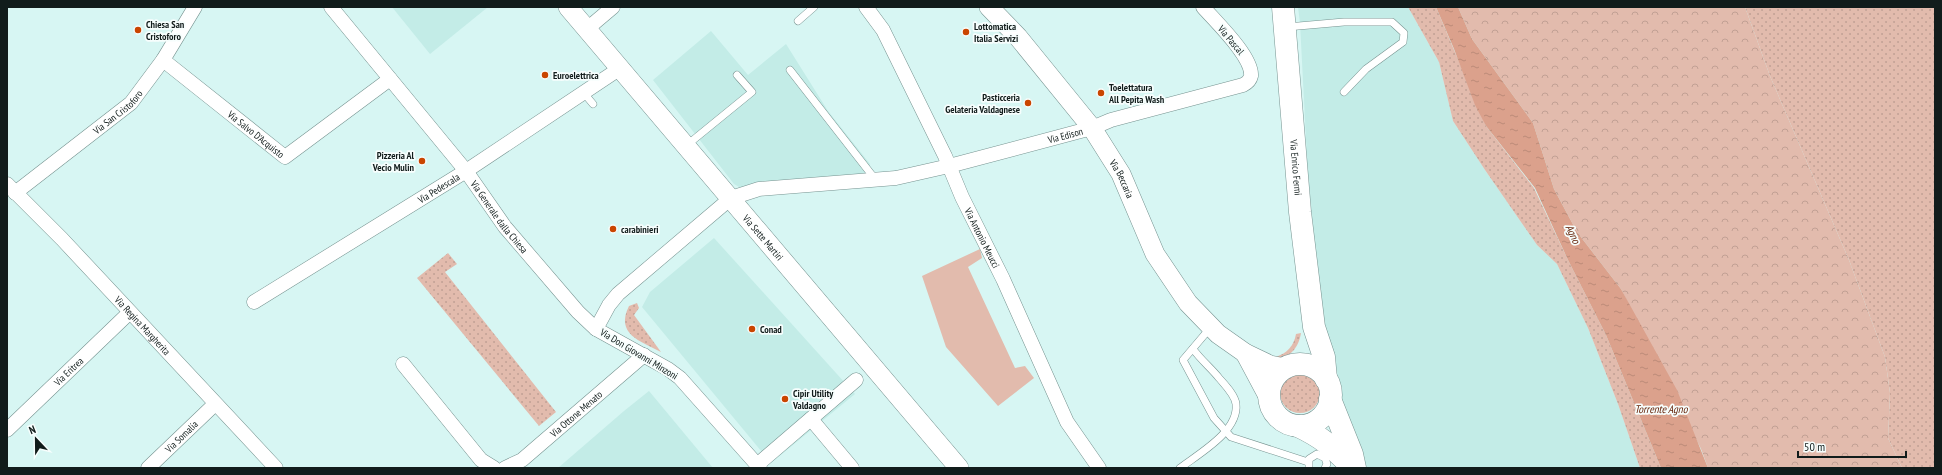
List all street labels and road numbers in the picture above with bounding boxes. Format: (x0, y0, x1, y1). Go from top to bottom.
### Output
street label: Via Pascal (1214, 22, 1247, 58)
street label: Via San Cristoforo (90, 87, 145, 137)
street label: Via Salvo D'Acquisto (224, 107, 287, 161)
street label: Via Edison (1045, 124, 1084, 146)
street label: Via Enrico Fermi (1287, 138, 1305, 196)
street label: Via Beccaria (1106, 156, 1137, 200)
street label: Via Pedescala (414, 170, 462, 206)
street label: Via Generale dalla Chiesa (467, 177, 531, 256)
street label: Via Antonio Meucci (961, 205, 1003, 270)
street label: Via Sette Martiri (740, 211, 786, 263)
street label: Via Regina Margherita (111, 292, 173, 358)
street label: Via Don Giovanni Minzoni (597, 325, 680, 382)
street label: Via Eritrea (50, 354, 86, 389)
street label: Via Ottone Menato (546, 388, 605, 440)
street label: Via Somalia (161, 418, 200, 456)

